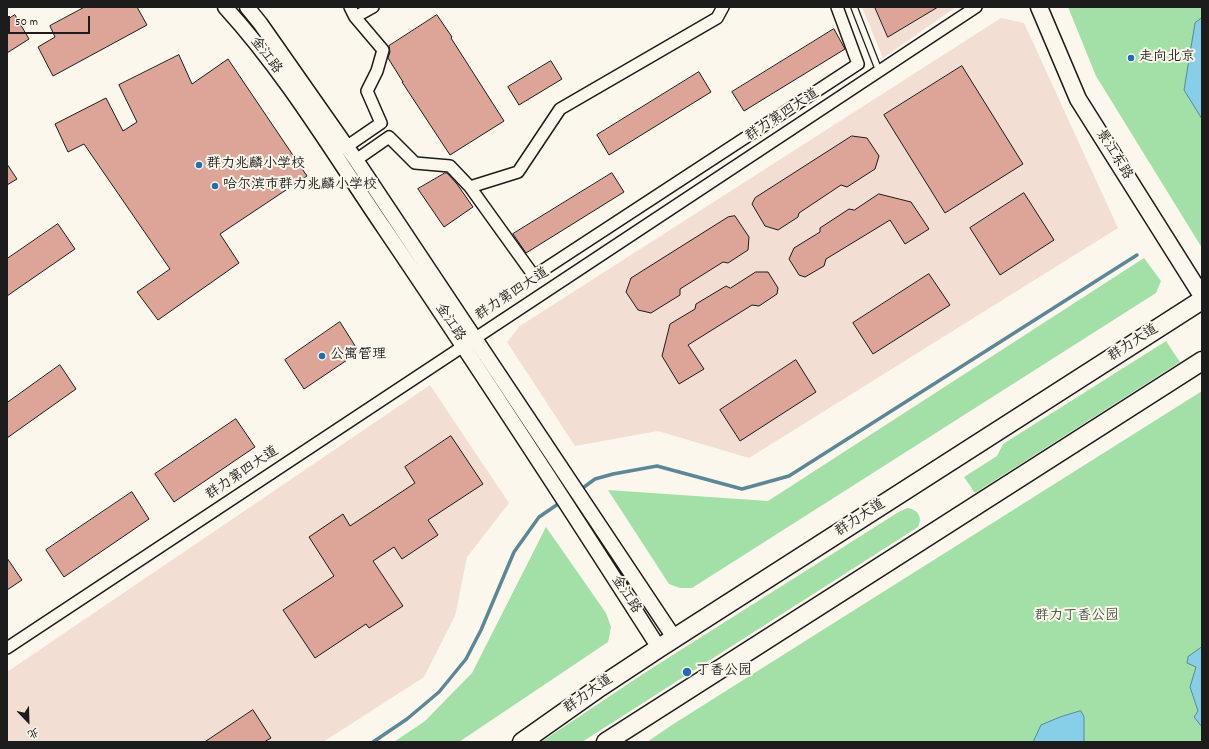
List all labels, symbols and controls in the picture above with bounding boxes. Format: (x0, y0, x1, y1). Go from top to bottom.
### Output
scale bar (10, 8, 92, 34)
text: 50 m (15, 14, 38, 31)
street label: 金江路 (246, 34, 284, 78)
place label: 走向北京 (1139, 50, 1195, 66)
marker: 走向北京 (1126, 53, 1136, 63)
street label: 群力第四大道 (743, 86, 823, 146)
street label: 景江东路 (1091, 127, 1135, 183)
place label: 群力兆麟小学校 (207, 157, 305, 173)
marker: 群力兆麟小学校 (194, 160, 204, 170)
place label: 哈尔滨市群力兆麟小学校 (223, 178, 377, 194)
marker: 哈尔滨市群力兆麟小学校 (210, 181, 220, 191)
street label: 群力第四大道 (473, 265, 553, 325)
street label: 金江路 (430, 301, 468, 345)
street label: 群力大道 (1106, 322, 1162, 366)
place label: 公寓管理 (330, 348, 386, 364)
marker: 公寓管理 (317, 351, 327, 361)
street label: 群力第四大道 (203, 444, 283, 504)
street label: 群力大道 (833, 497, 889, 541)
street label: 金江路 (607, 573, 643, 617)
park label: 群力丁香公园 (1035, 609, 1119, 625)
place label: 丁香公园 (696, 664, 752, 680)
marker: 丁香公园 (681, 666, 693, 678)
street label: 群力大道 (561, 672, 617, 718)
north arrow (8, 701, 48, 741)
text: 北 (25, 723, 41, 742)

